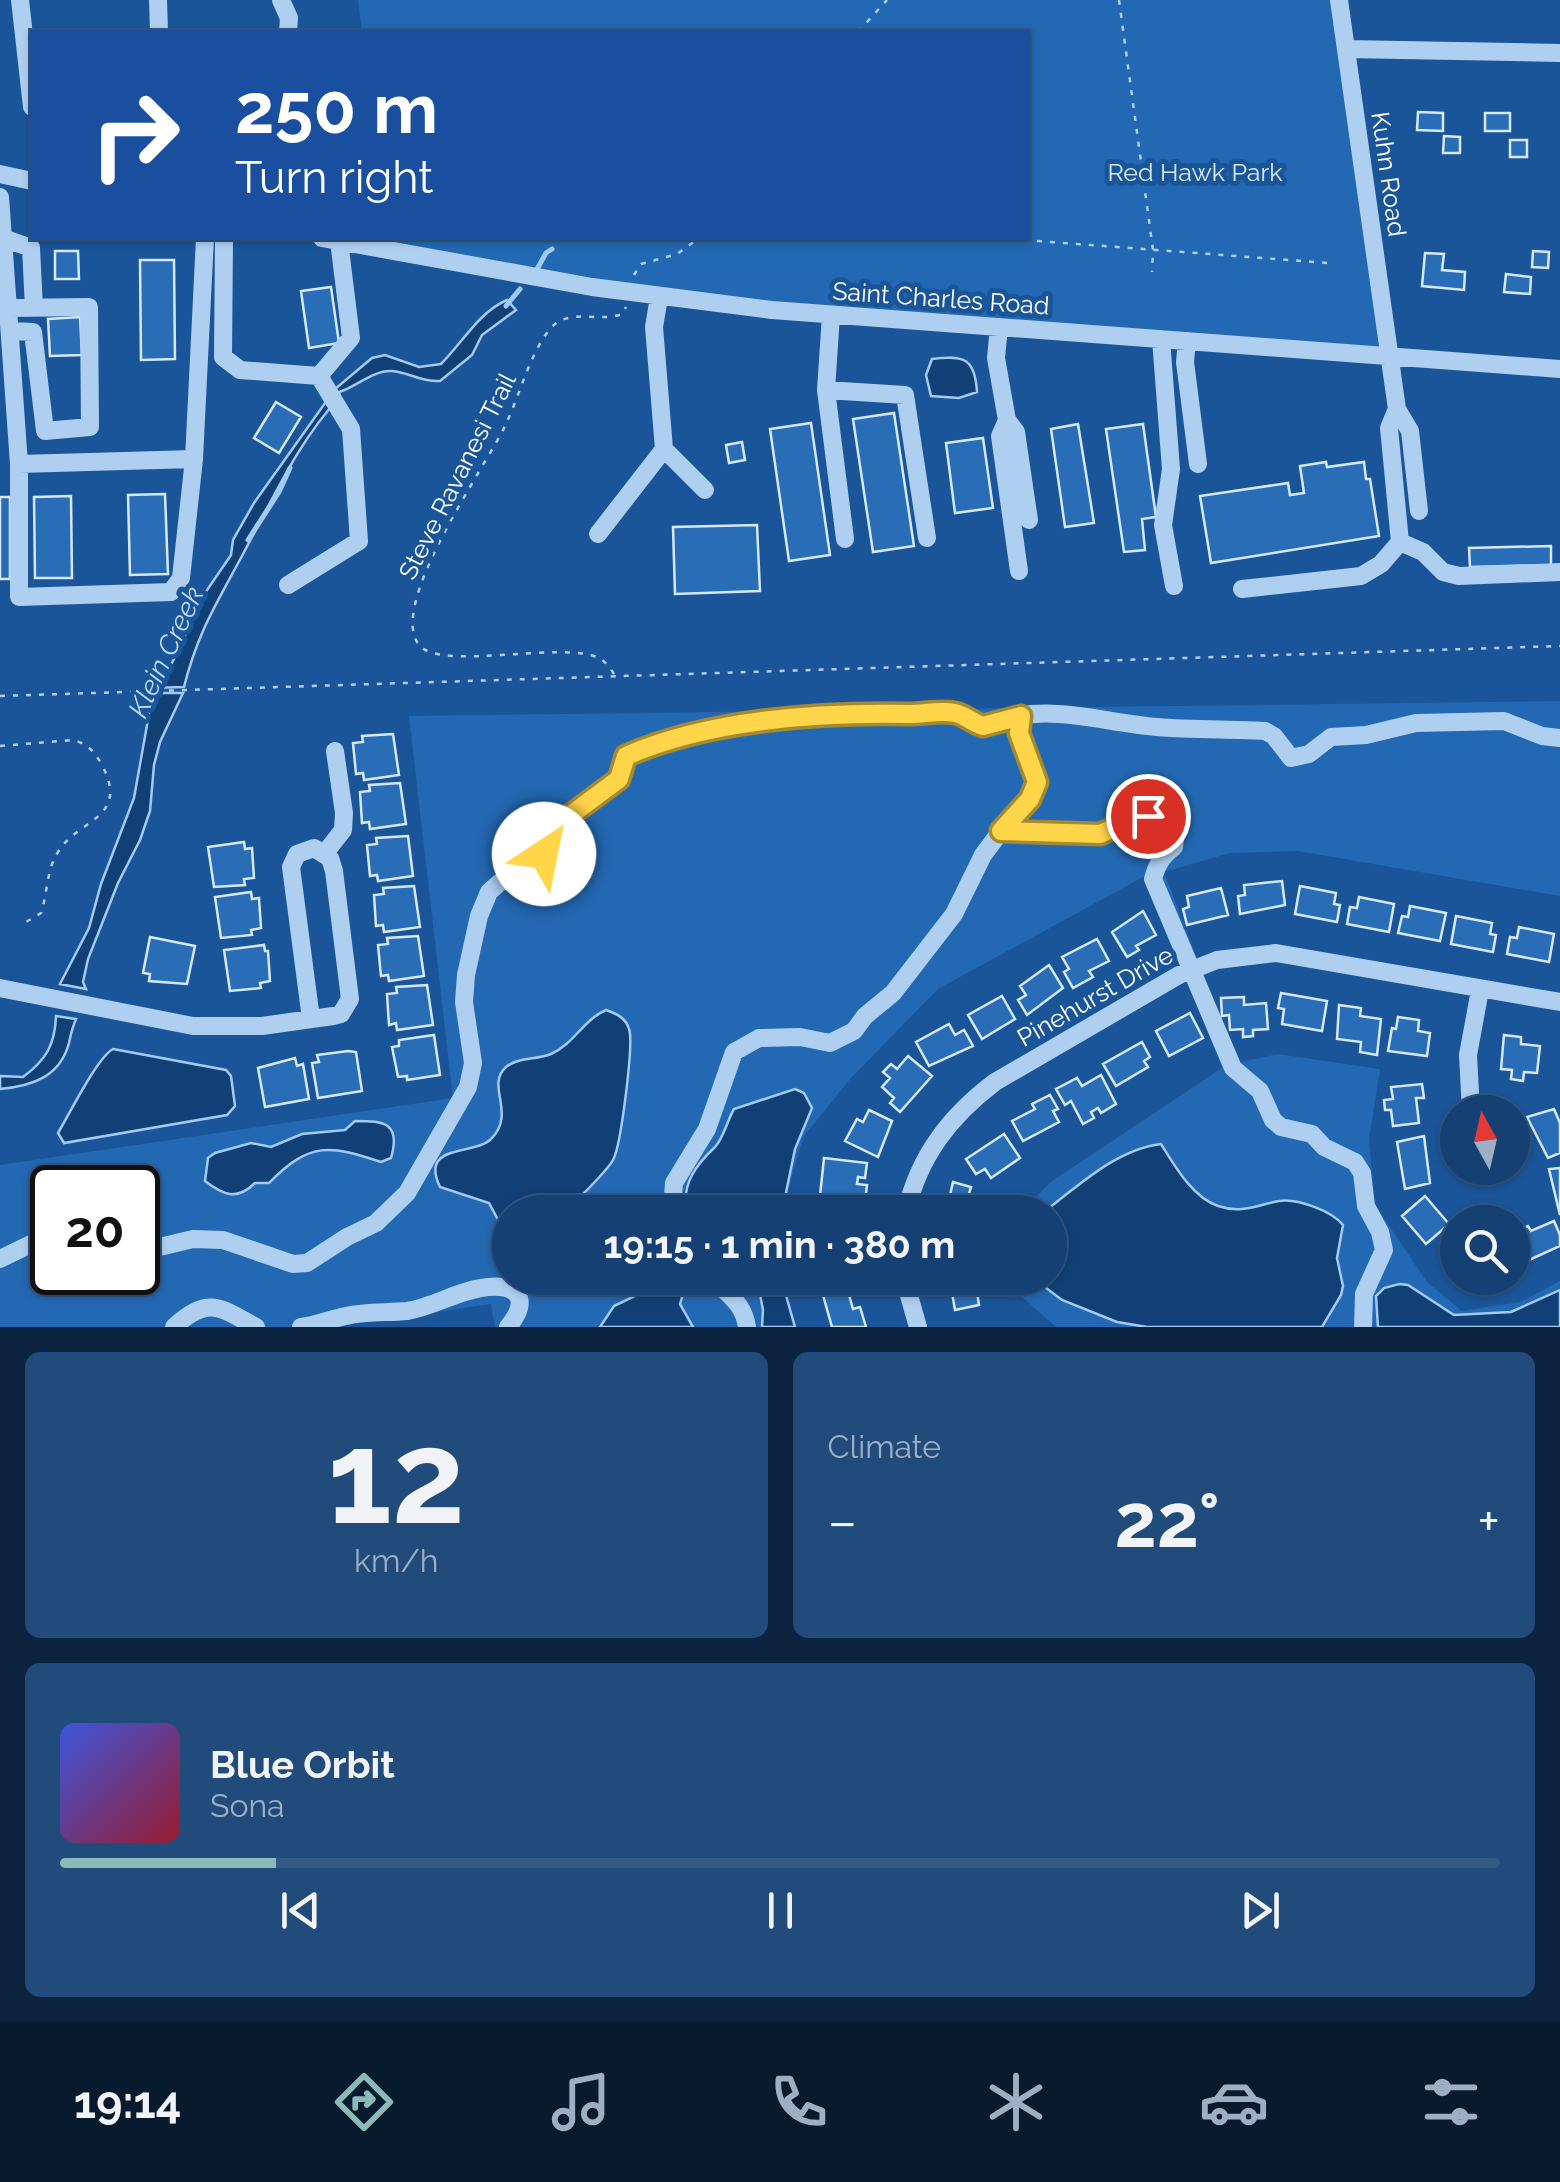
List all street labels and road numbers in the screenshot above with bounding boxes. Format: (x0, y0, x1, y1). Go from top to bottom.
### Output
street label: Kuhn Road (1365, 110, 1413, 238)
street label: Saint Charles Road (831, 275, 1051, 321)
street label: Steve Ravanesi Trail (392, 368, 522, 584)
street label: Pinehurst Drive (1012, 939, 1178, 1053)

